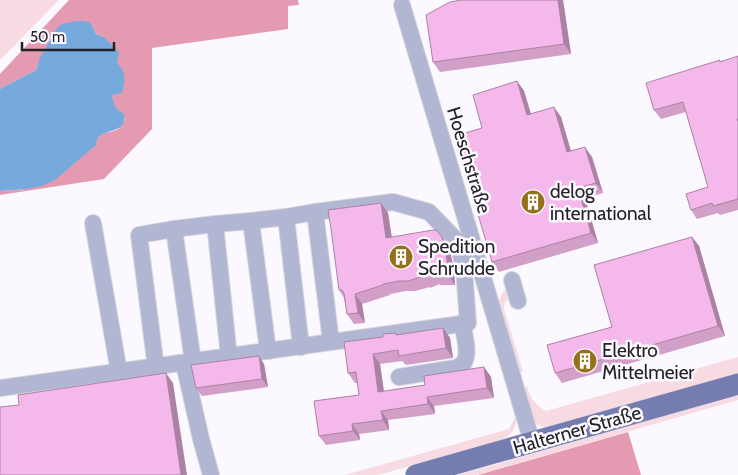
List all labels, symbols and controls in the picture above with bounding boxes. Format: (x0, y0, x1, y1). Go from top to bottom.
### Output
scale bar (22, 20, 115, 52)
text: 50 m (30, 28, 65, 46)
street label: Hoeschstraße (442, 104, 496, 216)
place label: delog international (550, 180, 652, 225)
building icon: delog international (520, 189, 546, 215)
place label: Spedition Schrudde (418, 235, 495, 280)
building icon: Spedition Schrudde (388, 244, 414, 270)
place label: Elektro Mittelmeier (602, 339, 694, 384)
building icon: Elektro Mittelmeier (572, 348, 598, 374)
street label: Halterner Straße (510, 401, 644, 459)

